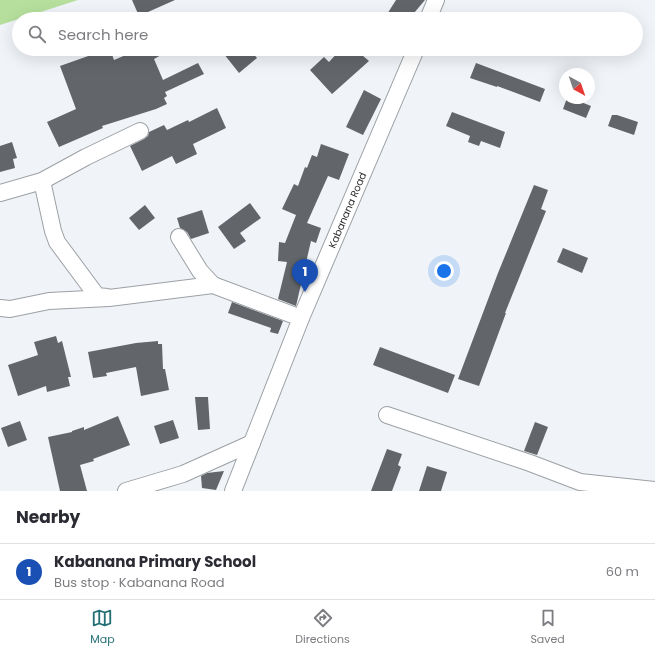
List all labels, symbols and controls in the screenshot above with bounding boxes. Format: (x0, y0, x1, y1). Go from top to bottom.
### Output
search box (12, 12, 643, 56)
icon: search (26, 23, 48, 45)
text: Search here (58, 24, 148, 45)
north arrow (559, 68, 595, 104)
street label: Kabanana Road (325, 170, 370, 251)
pin: 1 (292, 259, 318, 292)
your location (434, 261, 454, 281)
text: Nearby (16, 505, 80, 529)
text: Kabanana Primary School (54, 551, 256, 572)
text: 1 (27, 562, 31, 581)
text: 60 m (606, 562, 639, 581)
text: Bus stop · Kabanana Road (54, 573, 225, 592)
tab: Map (90, 607, 115, 648)
tab: Directions (295, 607, 350, 648)
tab: Saved (530, 607, 565, 648)

